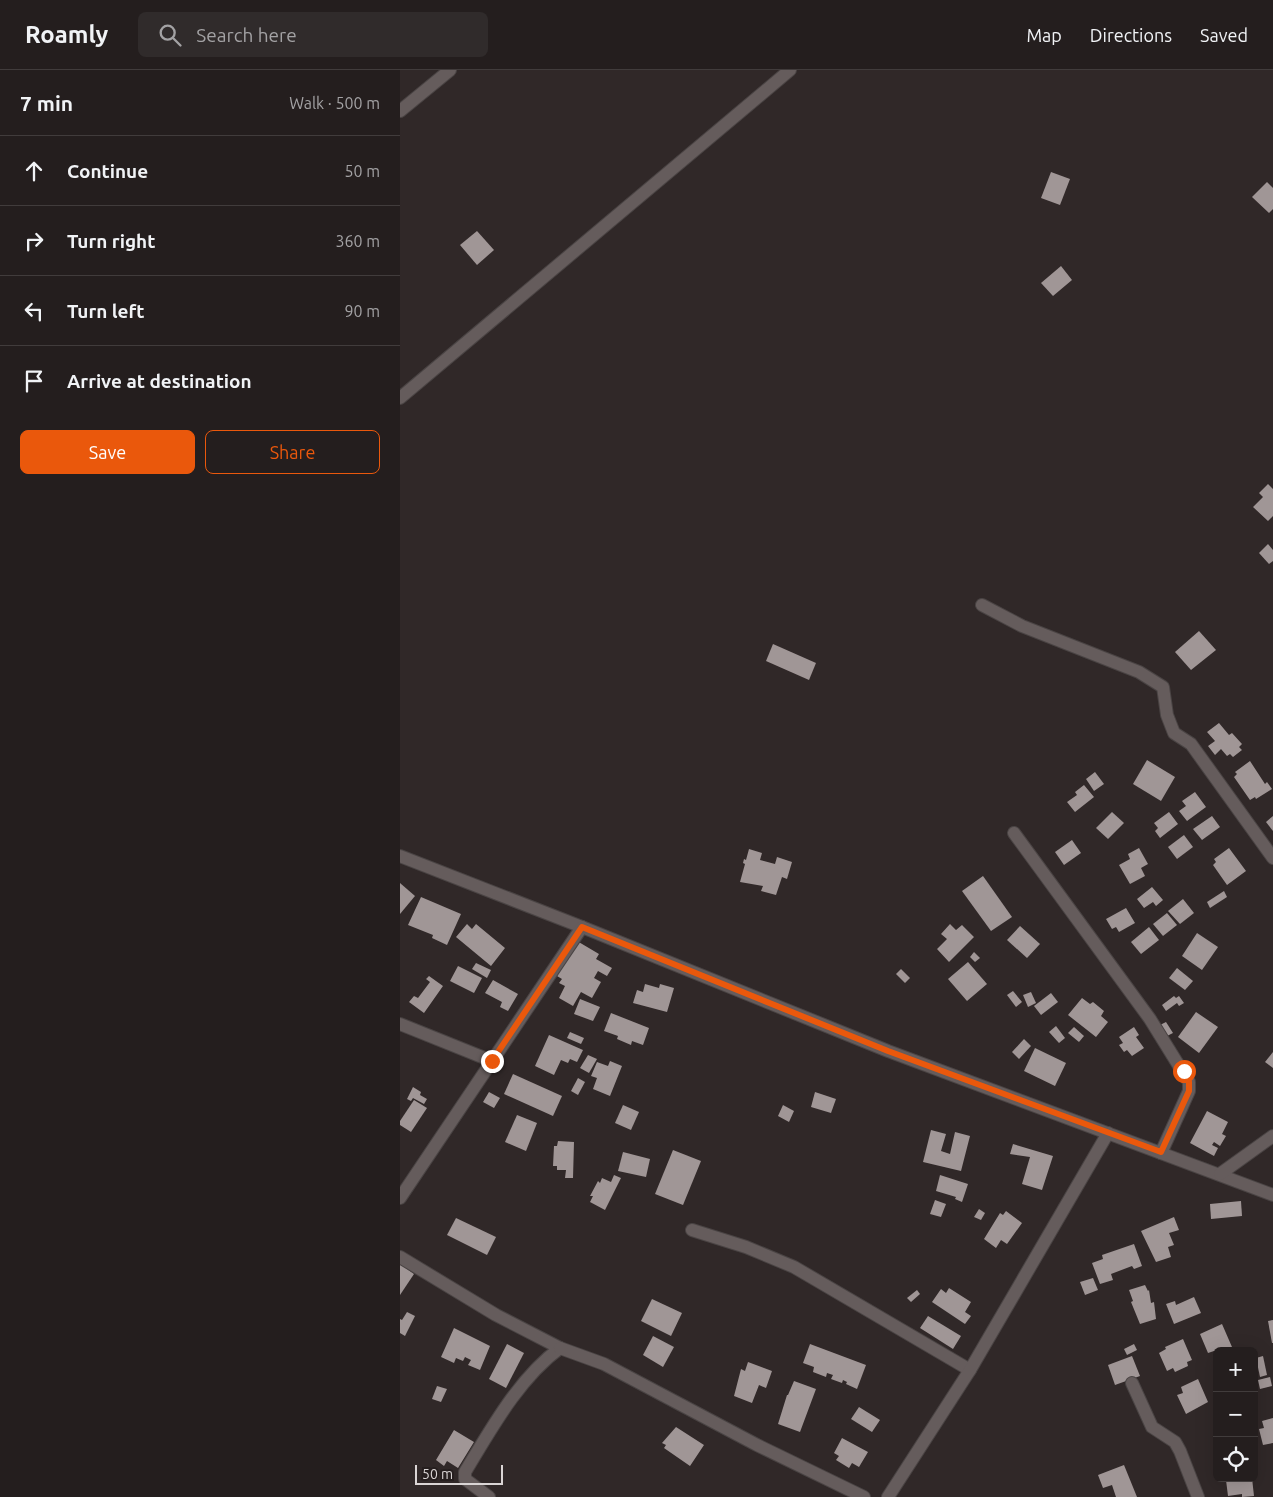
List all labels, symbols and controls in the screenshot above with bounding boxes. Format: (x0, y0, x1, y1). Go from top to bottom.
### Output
search box (138, 12, 488, 57)
text: Roamly (25, 21, 108, 48)
icon: search (156, 21, 184, 49)
text: Search here (196, 24, 297, 46)
text: Map (1026, 25, 1062, 45)
text: Directions (1090, 25, 1172, 45)
text: Saved (1200, 25, 1248, 45)
text: 7 min (20, 91, 73, 115)
text: Walk · 500 m (289, 94, 380, 112)
icon: ahead (20, 157, 48, 185)
text: Continue (67, 160, 148, 182)
text: 50 m (344, 162, 380, 180)
icon: right (20, 227, 48, 255)
text: Turn right (67, 230, 155, 252)
text: 360 m (335, 232, 380, 250)
icon: left (20, 297, 48, 325)
text: Turn left (67, 300, 145, 322)
text: 90 m (344, 302, 380, 320)
icon: arrive (20, 367, 48, 395)
text: Arrive at destination (67, 370, 252, 392)
button: Save (20, 430, 195, 474)
button: Share (205, 430, 380, 474)
route end (481, 1050, 504, 1073)
route start (1173, 1060, 1196, 1083)
map controls (1213, 1347, 1258, 1482)
button: + (1213, 1347, 1258, 1392)
button: − (1213, 1392, 1258, 1437)
button: locate (1213, 1437, 1258, 1482)
scale bar (415, 1462, 502, 1485)
text: 50 m (422, 1466, 453, 1482)

